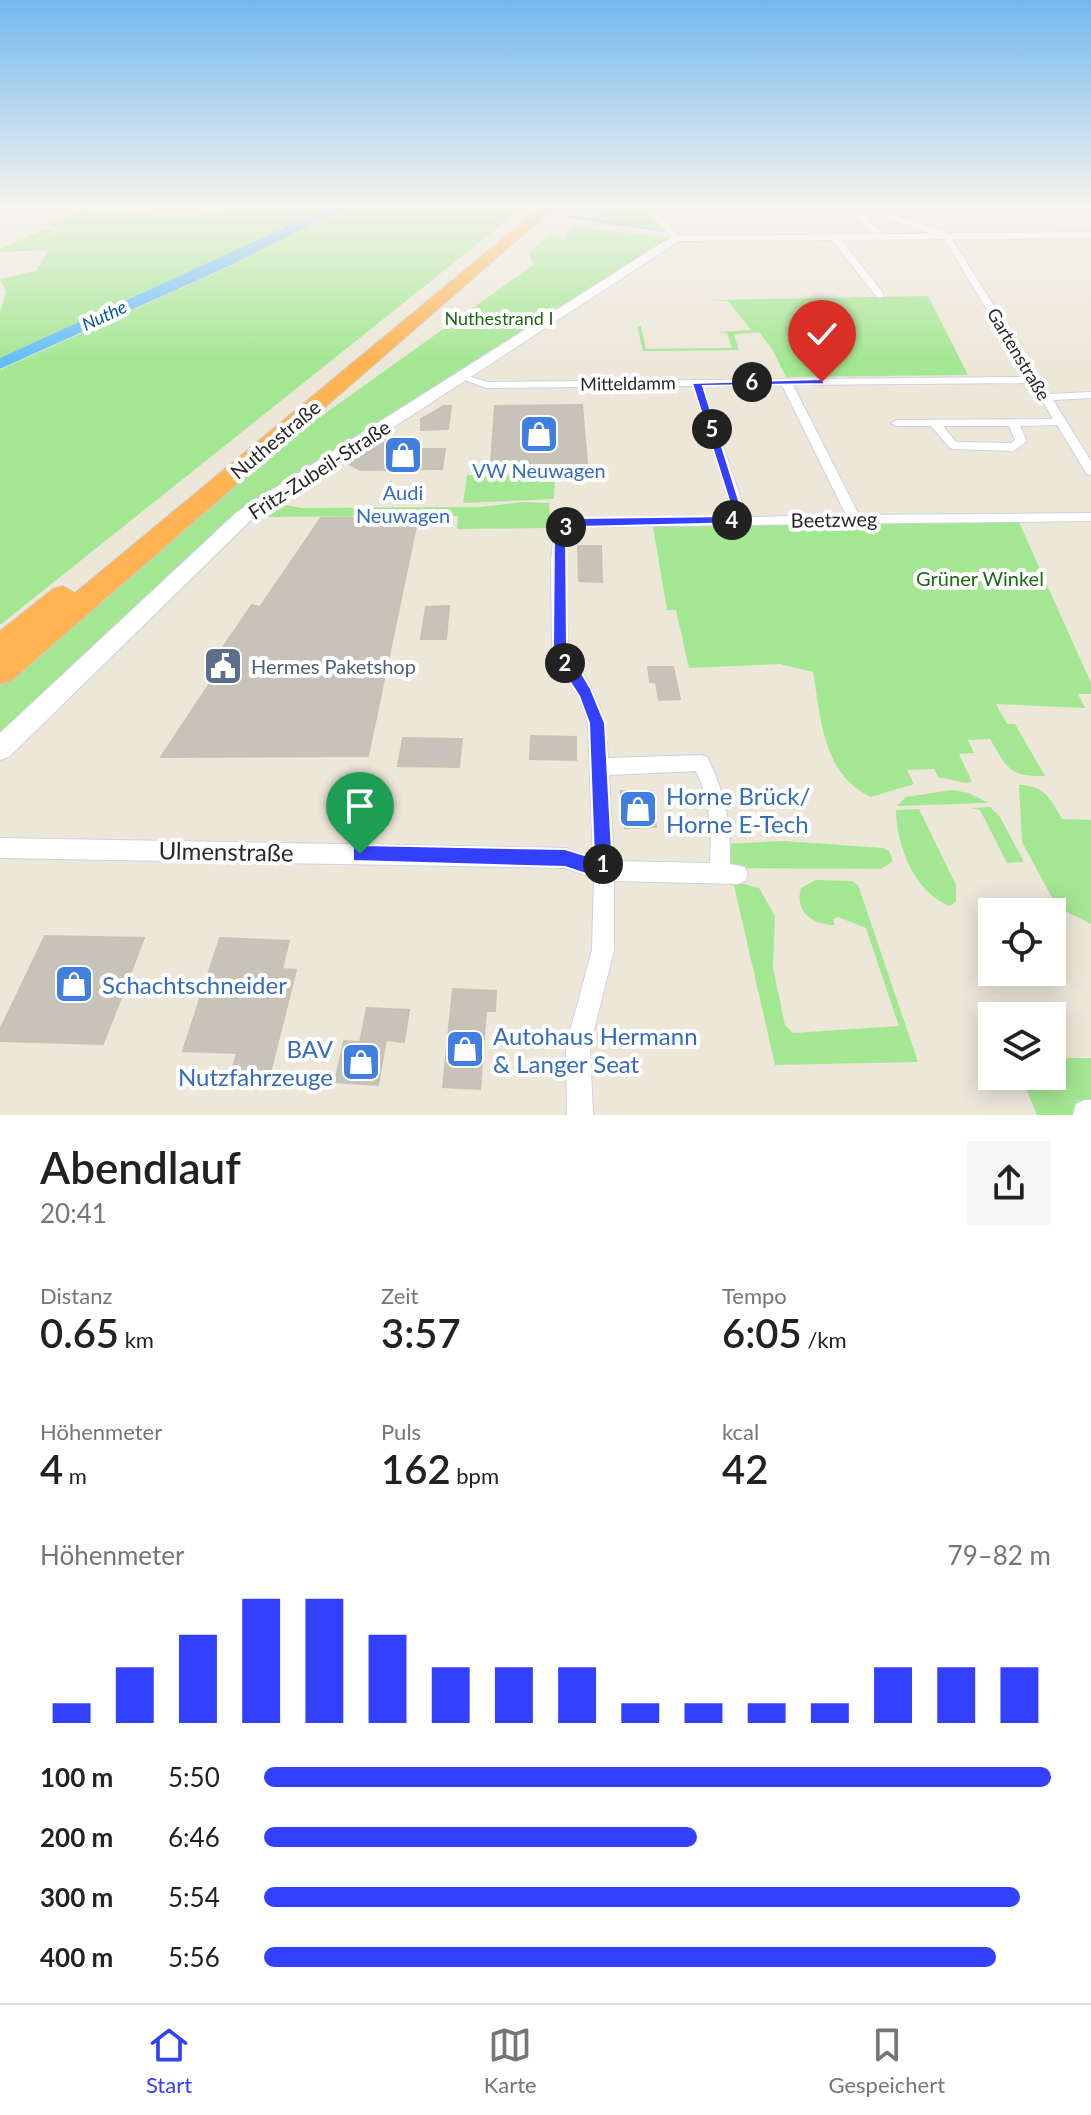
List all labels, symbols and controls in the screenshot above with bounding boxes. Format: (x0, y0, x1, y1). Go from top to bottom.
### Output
water label: Nuthe (78, 295, 130, 335)
pin (788, 300, 856, 382)
street label: Gartenstraße (983, 304, 1055, 404)
park label: Nuthestrand I (445, 307, 554, 329)
icon: check (800, 312, 844, 356)
pin: 6 (732, 362, 772, 402)
text: 6 (746, 368, 758, 395)
street label: Mitteldamm (580, 371, 676, 395)
street label: Nuthestraße (225, 394, 325, 484)
pin: 5 (692, 409, 732, 449)
shop icon: VW Neuwagen (518, 413, 560, 455)
street label: Fritz-Zubeil-Straße (244, 414, 394, 524)
text: 5 (706, 415, 718, 442)
shop icon: Audi Neuwagen (382, 434, 424, 476)
place label: VW Neuwagen (472, 458, 606, 482)
place label: Audi Neuwagen (356, 480, 450, 527)
pin: 4 (712, 500, 752, 540)
text: 4 (726, 506, 738, 533)
street label: Beetzweg (791, 506, 877, 532)
pin: 3 (546, 507, 586, 547)
text: 3 (560, 513, 572, 540)
park label: Grüner Winkel (916, 566, 1044, 590)
pin: 2 (545, 643, 585, 683)
public building icon: Hermes Paketshop (202, 645, 244, 687)
text: 2 (559, 649, 571, 676)
place label: Hermes Paketshop (251, 654, 416, 678)
pin (326, 772, 394, 854)
place label: Horne Brück/ Horne E-Tech (666, 781, 811, 838)
icon: arrive (338, 784, 382, 828)
shop icon: Horne Brück/ Horne E-Tech (617, 788, 659, 830)
street label: Ulmenstraße (158, 835, 294, 867)
pin: 1 (583, 844, 623, 884)
text: 1 (597, 850, 609, 877)
map controls (978, 898, 1066, 1090)
button: locate (978, 898, 1066, 986)
shop icon: Schachtschneider (53, 963, 95, 1005)
place label: Schachtschneider (102, 970, 287, 999)
button: layers (978, 1002, 1066, 1090)
place label: Autohaus Hermann & Langer Seat (493, 1021, 698, 1078)
shop icon: Autohaus Hermann & Langer Seat (444, 1028, 486, 1070)
place label: BAV Nutzfahrzeuge (178, 1034, 334, 1091)
shop icon: BAV Nutzfahrzeuge (340, 1041, 382, 1083)
text: Abendlauf (40, 1141, 241, 1193)
button: share (967, 1141, 1051, 1225)
text: 20:41 (40, 1197, 107, 1229)
text: Distanz (40, 1282, 112, 1309)
text: Zeit (381, 1282, 419, 1309)
text: Tempo (722, 1282, 787, 1309)
text: 0.65 (40, 1309, 119, 1357)
text: 3:57 (381, 1309, 461, 1357)
text: 6:05 (722, 1309, 802, 1357)
text: km (119, 1326, 154, 1353)
text: /km (802, 1326, 847, 1353)
text: Höhenmeter (40, 1418, 162, 1445)
text: Puls (381, 1418, 421, 1445)
text: kcal (722, 1418, 759, 1445)
text: 4 (40, 1445, 63, 1493)
text: 162 (381, 1445, 451, 1493)
text: 42 (722, 1445, 768, 1493)
text: m (63, 1462, 87, 1489)
text: bpm (451, 1462, 499, 1489)
text: Höhenmeter (40, 1539, 184, 1571)
text: 79–82 m (948, 1539, 1051, 1571)
text: 100 m (40, 1761, 113, 1793)
text: 5:50 (168, 1761, 220, 1793)
text: 200 m (40, 1821, 113, 1853)
text: 6:46 (168, 1821, 220, 1853)
text: 300 m (40, 1881, 113, 1913)
text: 5:54 (168, 1881, 220, 1913)
text: 400 m (40, 1941, 113, 1973)
text: 5:56 (168, 1941, 220, 1973)
tab: Start (146, 2023, 192, 2098)
tab: Karte (484, 2023, 537, 2098)
tab: Gespeichert (828, 2023, 945, 2098)

